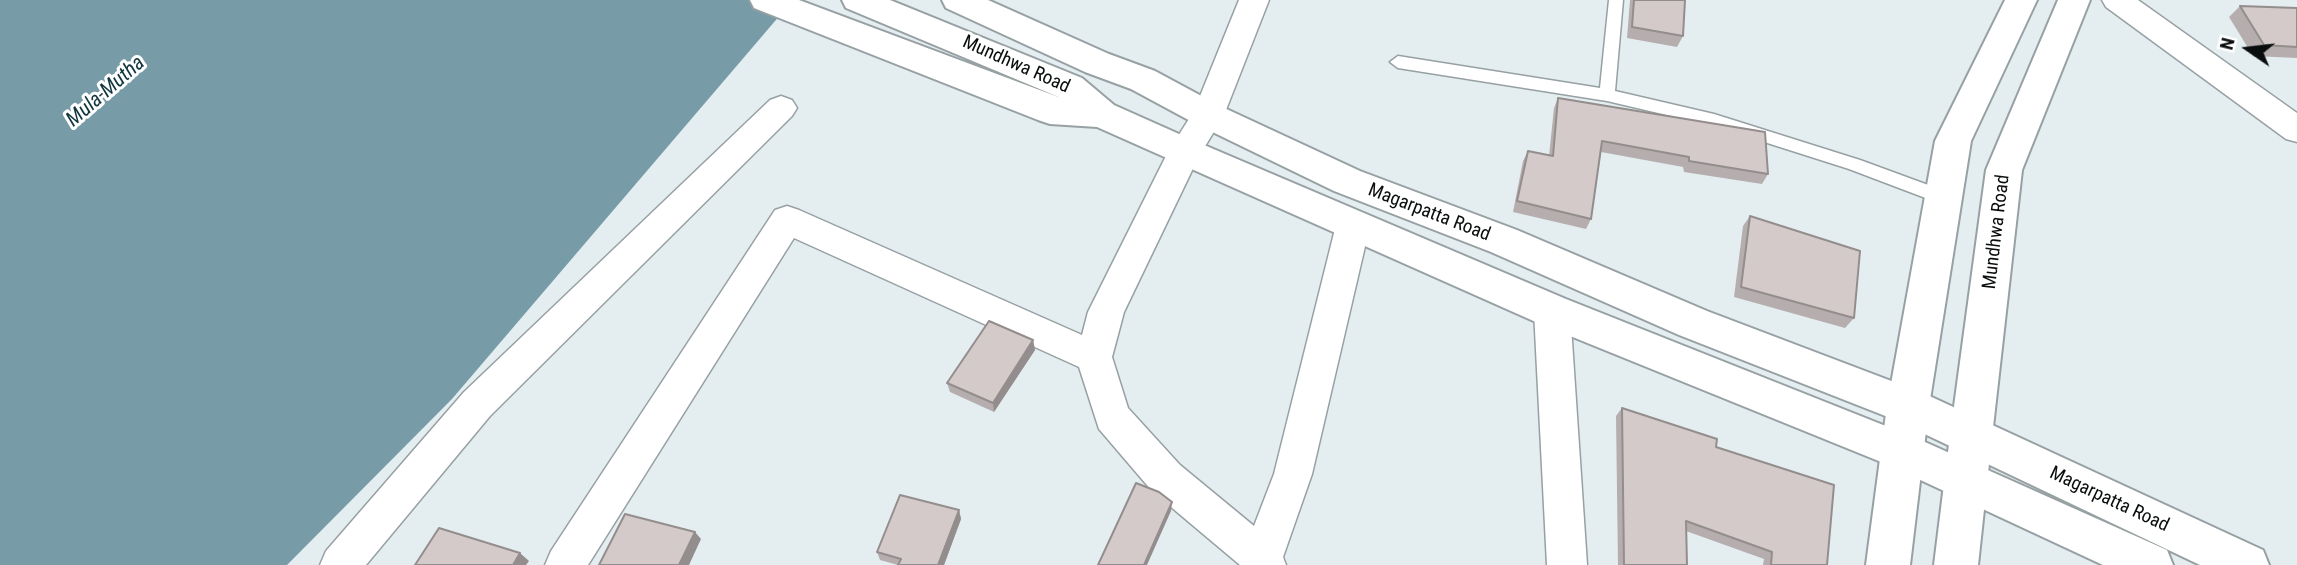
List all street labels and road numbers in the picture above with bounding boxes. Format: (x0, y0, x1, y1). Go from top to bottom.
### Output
street label: Mundhwa Road (959, 31, 1073, 99)
street label: Mundhwa Road (1979, 173, 2015, 291)
street label: Magarpatta Road (1365, 179, 1493, 247)
street label: Magarpatta Road (2046, 462, 2172, 538)

